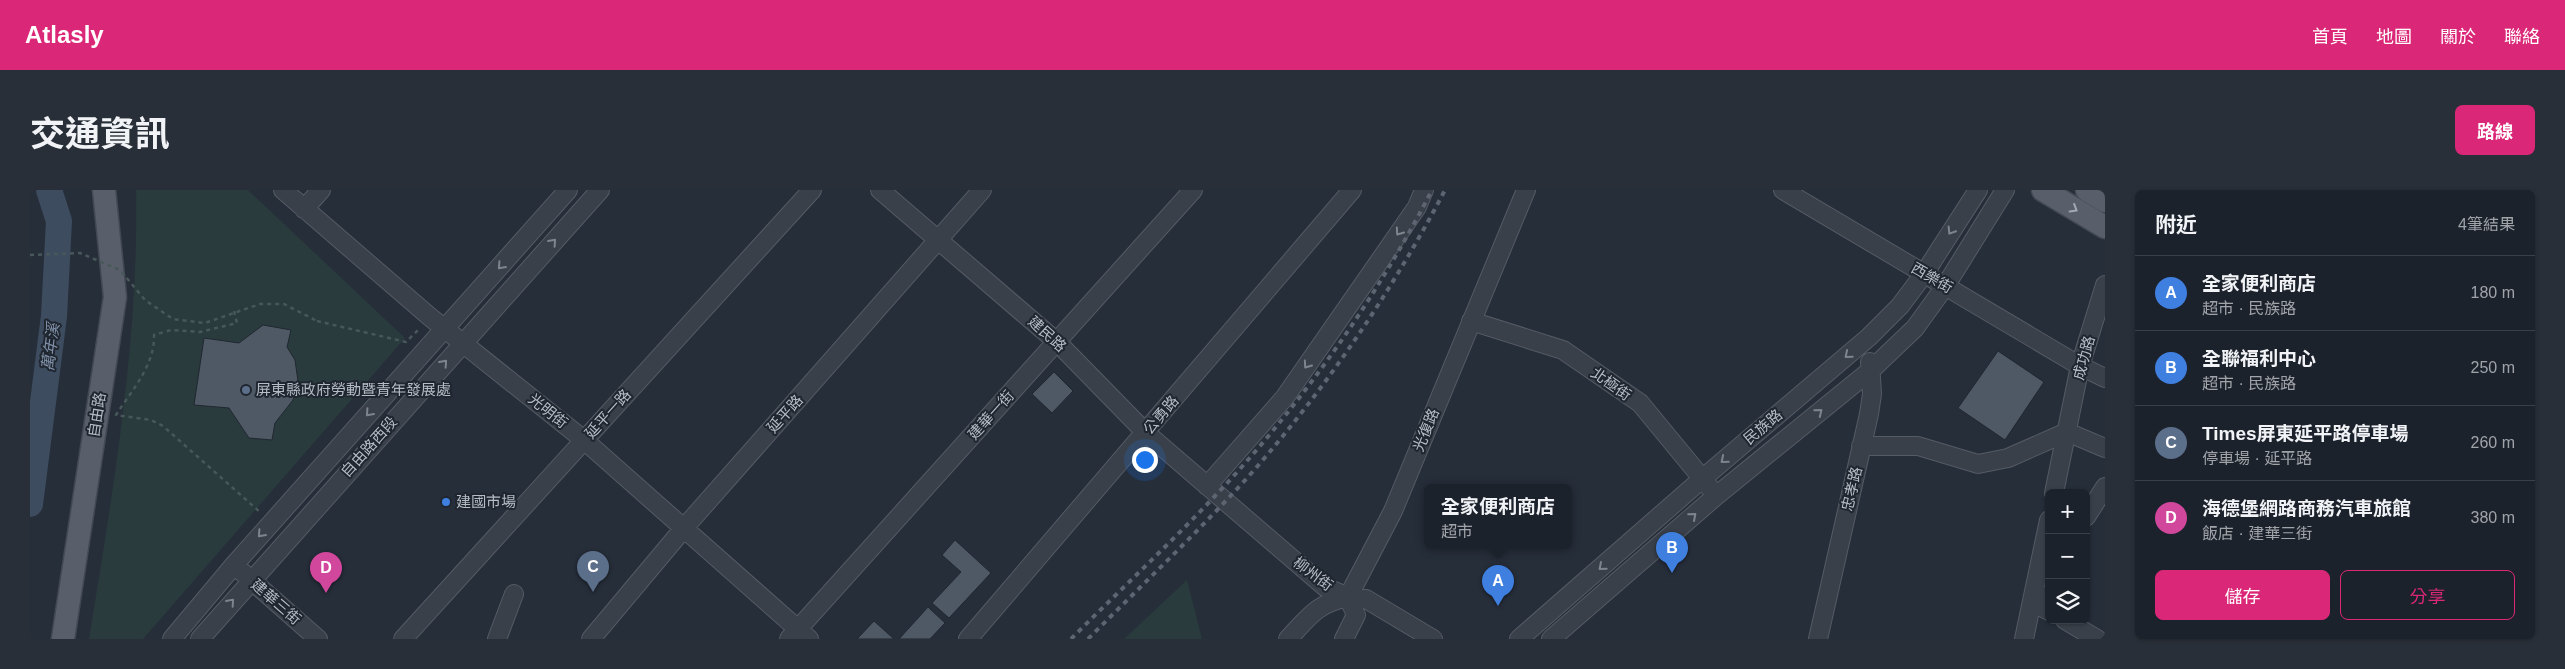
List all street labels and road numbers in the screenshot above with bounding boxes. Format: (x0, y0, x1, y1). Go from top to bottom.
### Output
street label: 西樂街 (1909, 259, 1956, 296)
street label: 建民路 (1025, 312, 1070, 355)
street label: 成功路 (2069, 334, 2098, 382)
street label: 北極街 (1588, 364, 1635, 403)
street label: 延平一路 (581, 386, 634, 442)
street label: 建華一街 (964, 387, 1017, 443)
street label: 光明街 (525, 390, 571, 431)
street label: 自由路 (85, 391, 108, 438)
street label: 延平路 (763, 391, 806, 436)
street label: 公勇路 (1140, 392, 1182, 437)
street label: 光復路 (1409, 406, 1442, 454)
street label: 民族路 (1740, 406, 1785, 448)
street label: 自由路西段 (337, 413, 400, 480)
street label: 忠孝路 (1838, 465, 1865, 513)
street label: 柳州街 (1290, 553, 1336, 594)
street label: 建華三街 (248, 576, 305, 628)

